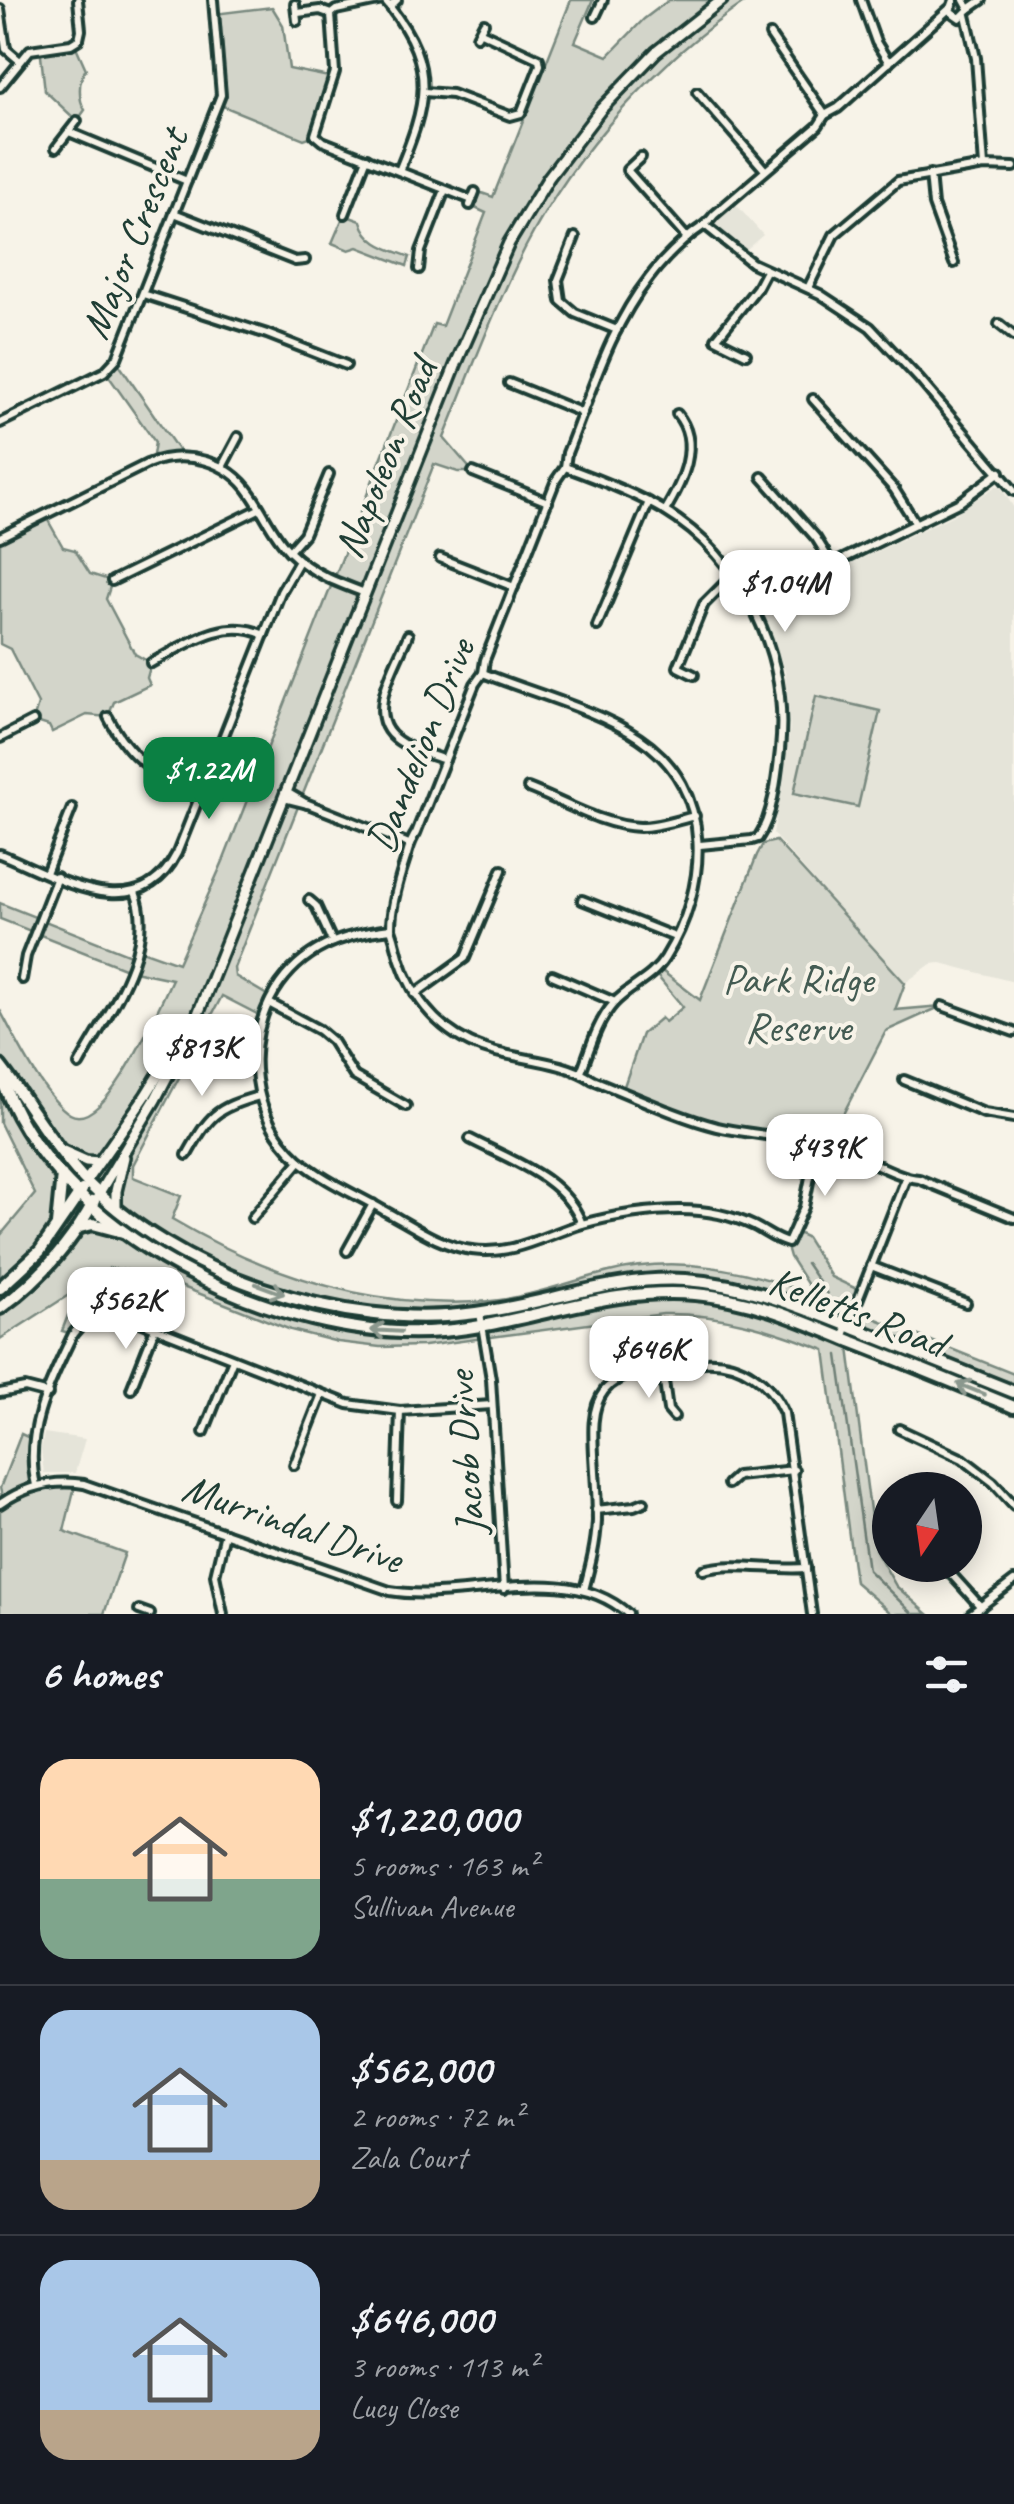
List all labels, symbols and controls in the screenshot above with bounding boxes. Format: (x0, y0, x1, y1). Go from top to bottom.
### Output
street label: Major Crescent (68, 117, 202, 346)
street label: Napoleon Road (322, 345, 452, 566)
pin: $1.04M (704, 550, 866, 635)
text: $1.04M (741, 562, 829, 603)
street label: Dandelion Drive (354, 629, 488, 860)
pin: $1.22M (128, 737, 290, 822)
text: $1.22M (165, 749, 253, 790)
park label: Park Ridge Reserve (723, 953, 876, 1054)
pin: $813K (132, 1014, 272, 1099)
text: $813K (165, 1026, 239, 1067)
pin: $439K (755, 1114, 895, 1199)
text: $439K (788, 1126, 862, 1167)
street label: Kelletts Road (761, 1254, 959, 1372)
pin: $562K (56, 1267, 196, 1352)
text: $562K (89, 1279, 163, 1320)
one-way arrow (254, 1281, 285, 1299)
pin: $646K (579, 1316, 719, 1401)
one-way arrow (370, 1321, 402, 1340)
text: $646K (611, 1328, 687, 1369)
street label: Jacob Drive (433, 1366, 498, 1538)
one-way arrow (957, 1379, 987, 1397)
street label: Murrindal Drive (176, 1461, 411, 1586)
north arrow (872, 1472, 982, 1582)
map controls (872, 1472, 982, 1582)
icon: filters (919, 1647, 974, 1702)
text: 6 homes (40, 1648, 159, 1701)
text: $1,220,000 (350, 1792, 518, 1845)
icon: home (120, 1799, 240, 1919)
text: 5 rooms · 163 m² (350, 1845, 537, 1886)
text: Sullivan Avenue (350, 1886, 513, 1927)
text: $562,000 (350, 2043, 491, 2096)
icon: home (120, 2050, 240, 2170)
text: 2 rooms · 72 m² (350, 2096, 523, 2137)
text: Zala Court (350, 2137, 467, 2178)
text: $646,000 (350, 2293, 492, 2346)
icon: home (120, 2300, 240, 2420)
text: 3 rooms · 113 m² (350, 2346, 537, 2387)
text: Lucy Close (350, 2387, 458, 2428)

